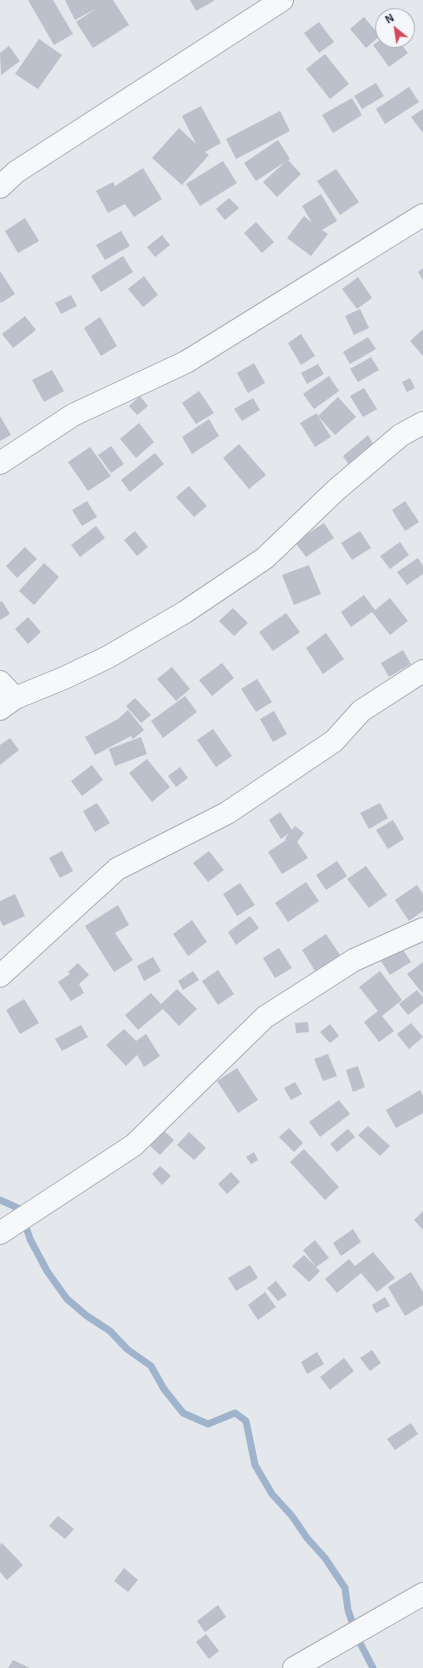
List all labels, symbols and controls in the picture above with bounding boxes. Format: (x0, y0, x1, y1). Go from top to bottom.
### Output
north arrow (375, 8, 415, 48)
text: N (383, 10, 396, 26)

